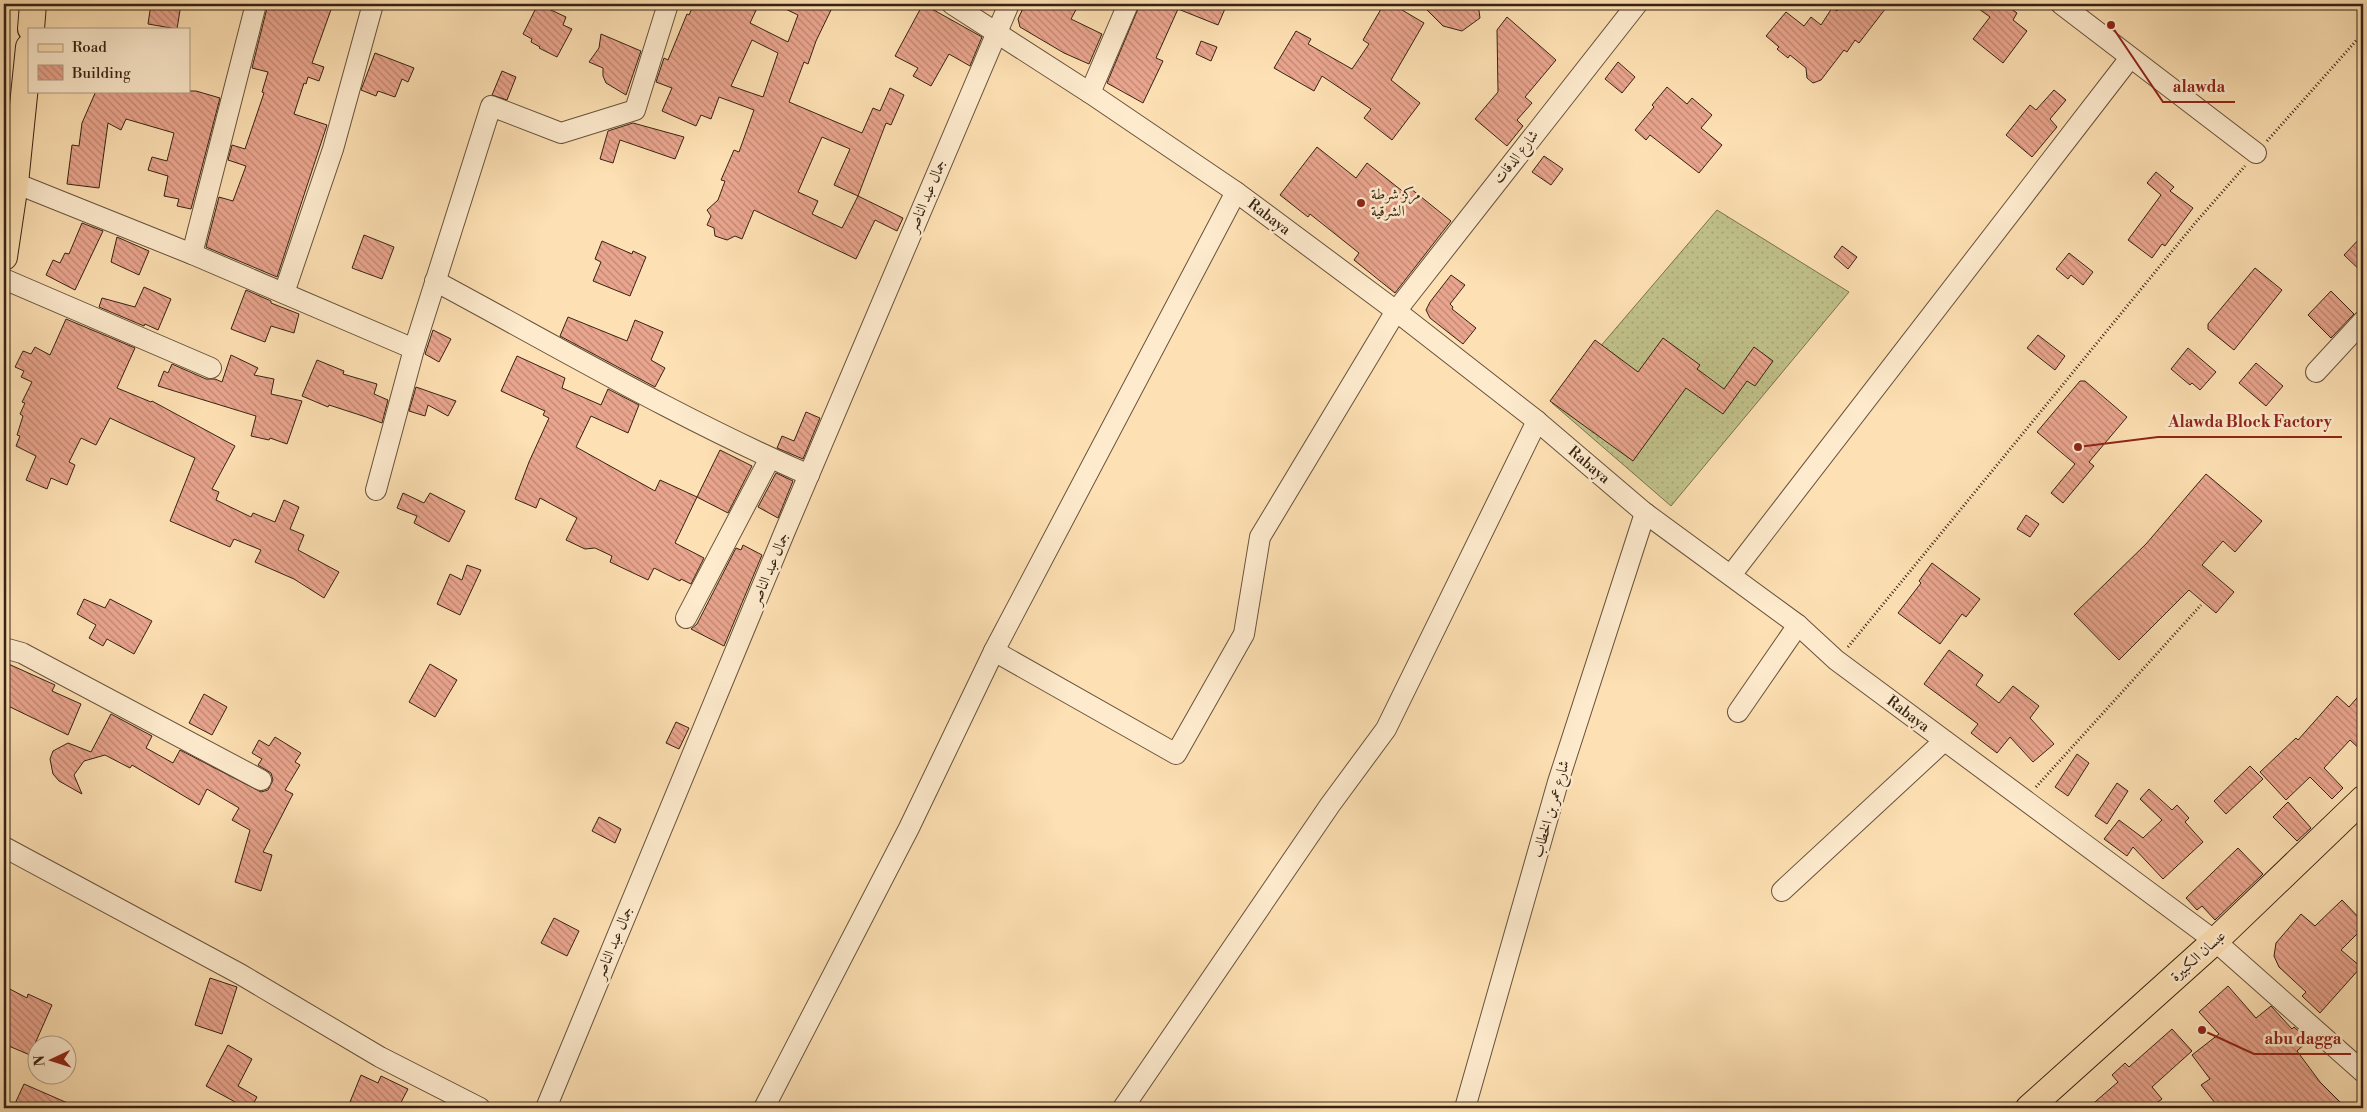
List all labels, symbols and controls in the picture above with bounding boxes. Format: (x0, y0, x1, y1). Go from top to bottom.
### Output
legend (28, 28, 190, 92)
text: Road (72, 38, 107, 57)
text: Building (71, 64, 131, 83)
callout: alawda (2163, 71, 2235, 102)
text: alawda (2173, 77, 2226, 97)
street label: شارع الدقات (1489, 126, 1545, 190)
street label: جمال عبد الناصر (902, 157, 951, 237)
place label: مركز شرطة الشرقية (1371, 185, 1421, 221)
street label: Rabaya (1244, 195, 1295, 240)
marker: مركز شرطة الشرقية (1355, 197, 1367, 209)
callout: Alawda Block Factory (2158, 406, 2342, 437)
text: Alawda Block Factory (2167, 412, 2333, 432)
street label: Rabaya (1564, 442, 1614, 488)
street label: جمال عبد الناصر (745, 530, 794, 610)
street label: Rabaya (1883, 692, 1934, 737)
street label: شارع عمر بن الخطاب (1528, 758, 1577, 861)
street label: جمال عبد الناصر (589, 904, 638, 984)
street label: عبسان الكبيرة (2166, 926, 2230, 986)
callout: abu dagga (2254, 1023, 2351, 1054)
text: abu dagga (2265, 1029, 2342, 1049)
north arrow (28, 1034, 78, 1084)
text: N (31, 1055, 49, 1067)

